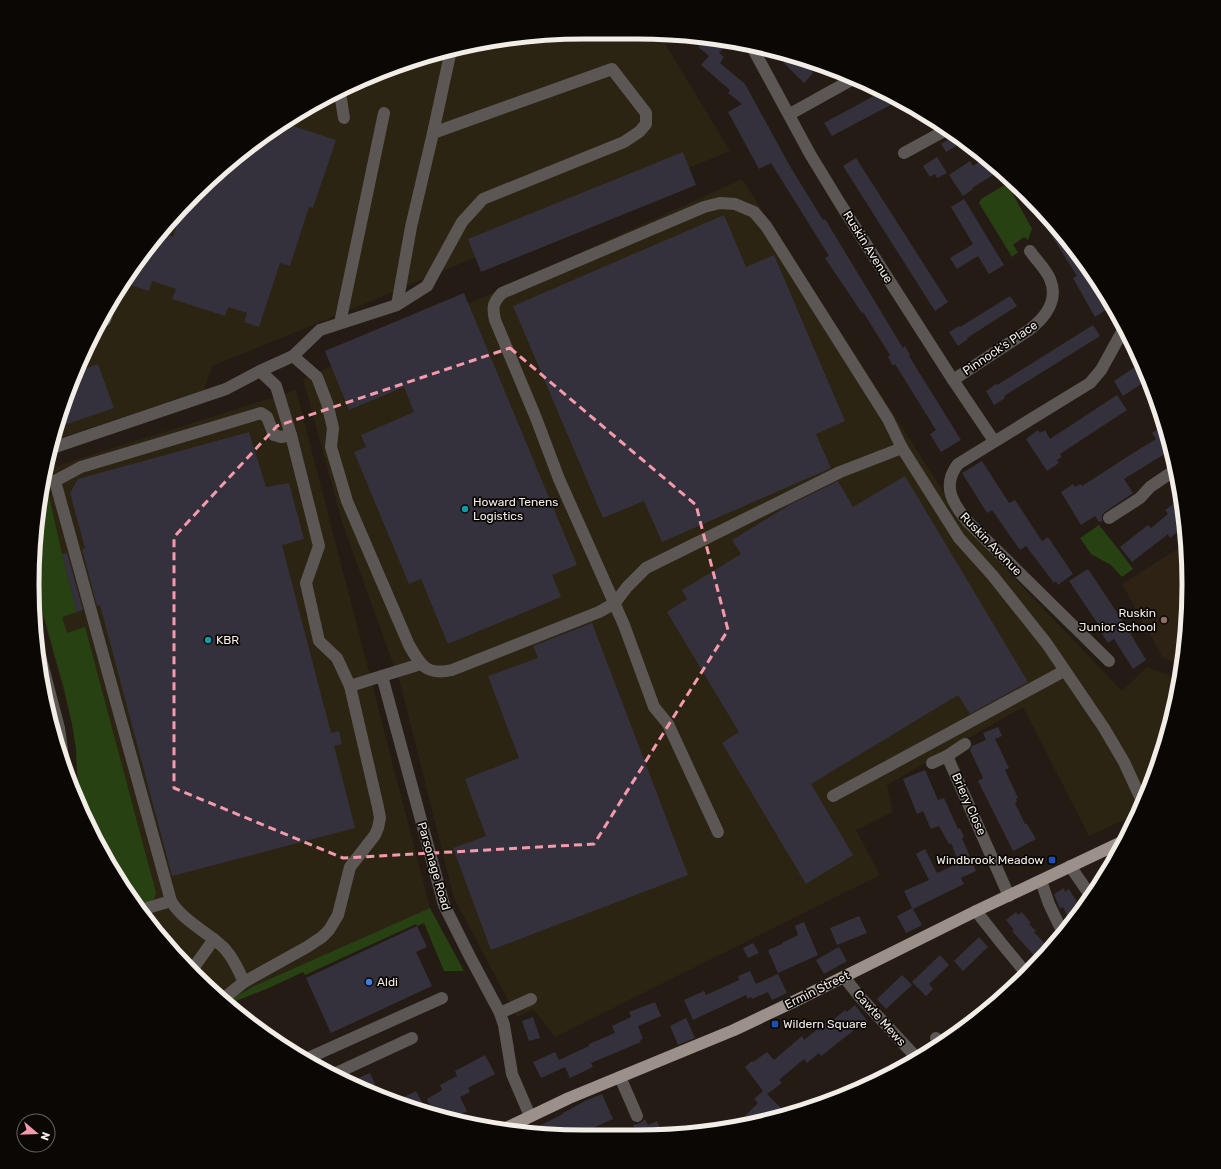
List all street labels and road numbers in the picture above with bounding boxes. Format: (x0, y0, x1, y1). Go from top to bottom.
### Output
street label: Ruskin Avenue (840, 208, 896, 286)
street label: Pinnock's Place (960, 318, 1040, 378)
street label: Ruskin Avenue (957, 510, 1025, 579)
street label: Briery Close (949, 771, 989, 838)
street label: Parsonage Road (415, 820, 453, 912)
street label: Ermin Street (782, 968, 852, 1012)
street label: Cawte Mews (851, 987, 909, 1049)

